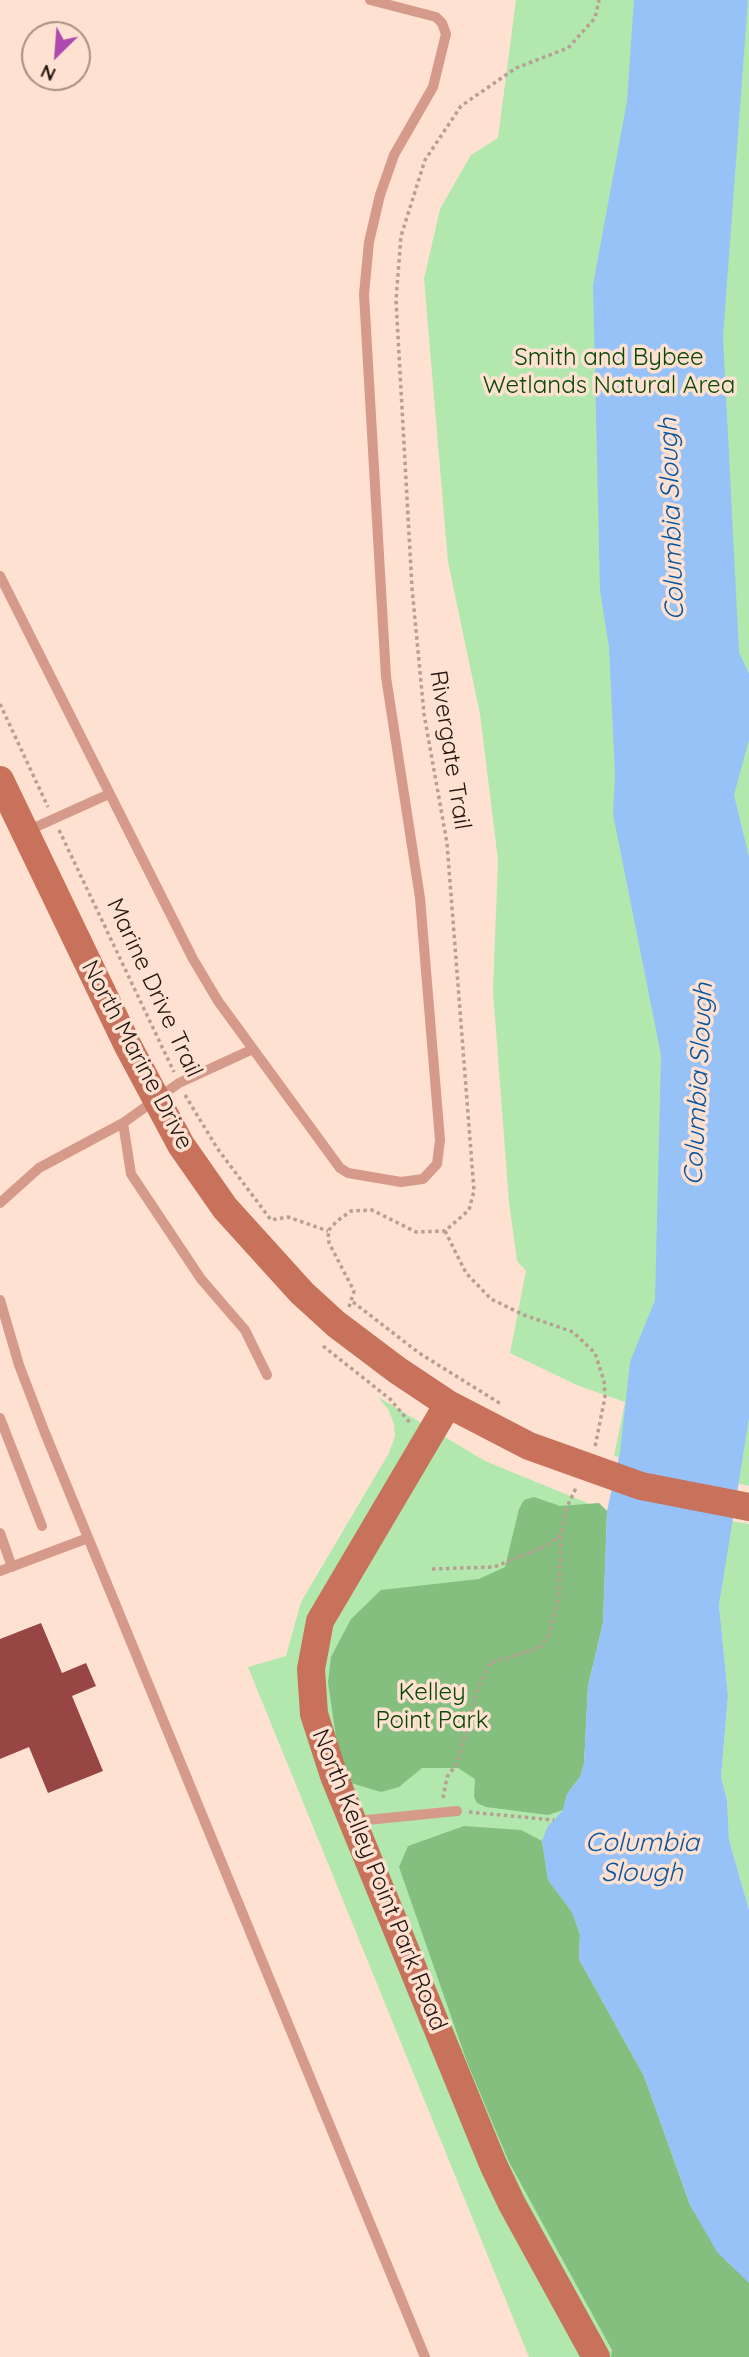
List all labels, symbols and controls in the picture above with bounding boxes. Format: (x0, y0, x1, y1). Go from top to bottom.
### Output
north arrow (21, 21, 91, 91)
text: N (37, 59, 59, 87)
park label: Smith and Bybee Wetlands Natural Area (483, 344, 735, 400)
water label: Columbia Slough (653, 417, 691, 621)
street label: Rivergate Trail (423, 668, 477, 832)
street label: Marine Drive Trail (100, 894, 208, 1082)
street label: North Marine Drive (75, 956, 199, 1154)
water label: Columbia Slough (678, 982, 720, 1186)
park label: Kelley Point Park (375, 1679, 489, 1735)
street label: North Kelley Point Park Road (305, 1725, 453, 2035)
water label: Columbia Slough (585, 1827, 699, 1888)

